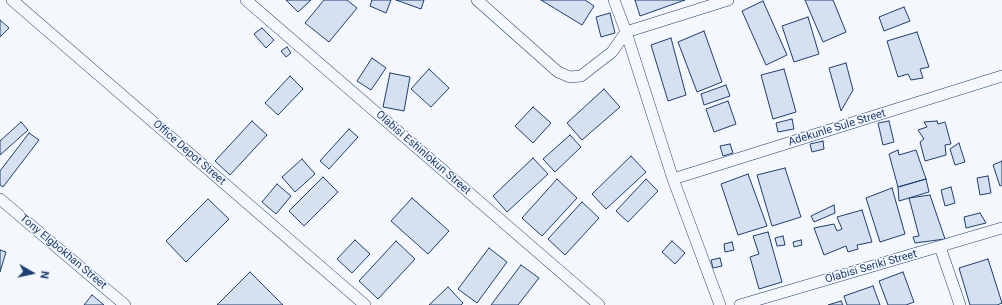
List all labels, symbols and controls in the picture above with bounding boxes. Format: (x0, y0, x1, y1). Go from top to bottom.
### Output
street label: Adekunle Sule Street (787, 107, 887, 149)
street label: Olabisi Eshinlokun Street (373, 108, 473, 198)
street label: Office Depot Street (150, 118, 228, 188)
street label: Tony Elgbokhan Street (17, 212, 109, 292)
street label: Olabisi Seriki Street (824, 248, 918, 286)
north arrow (12, 253, 52, 293)
text: N (37, 270, 51, 280)

